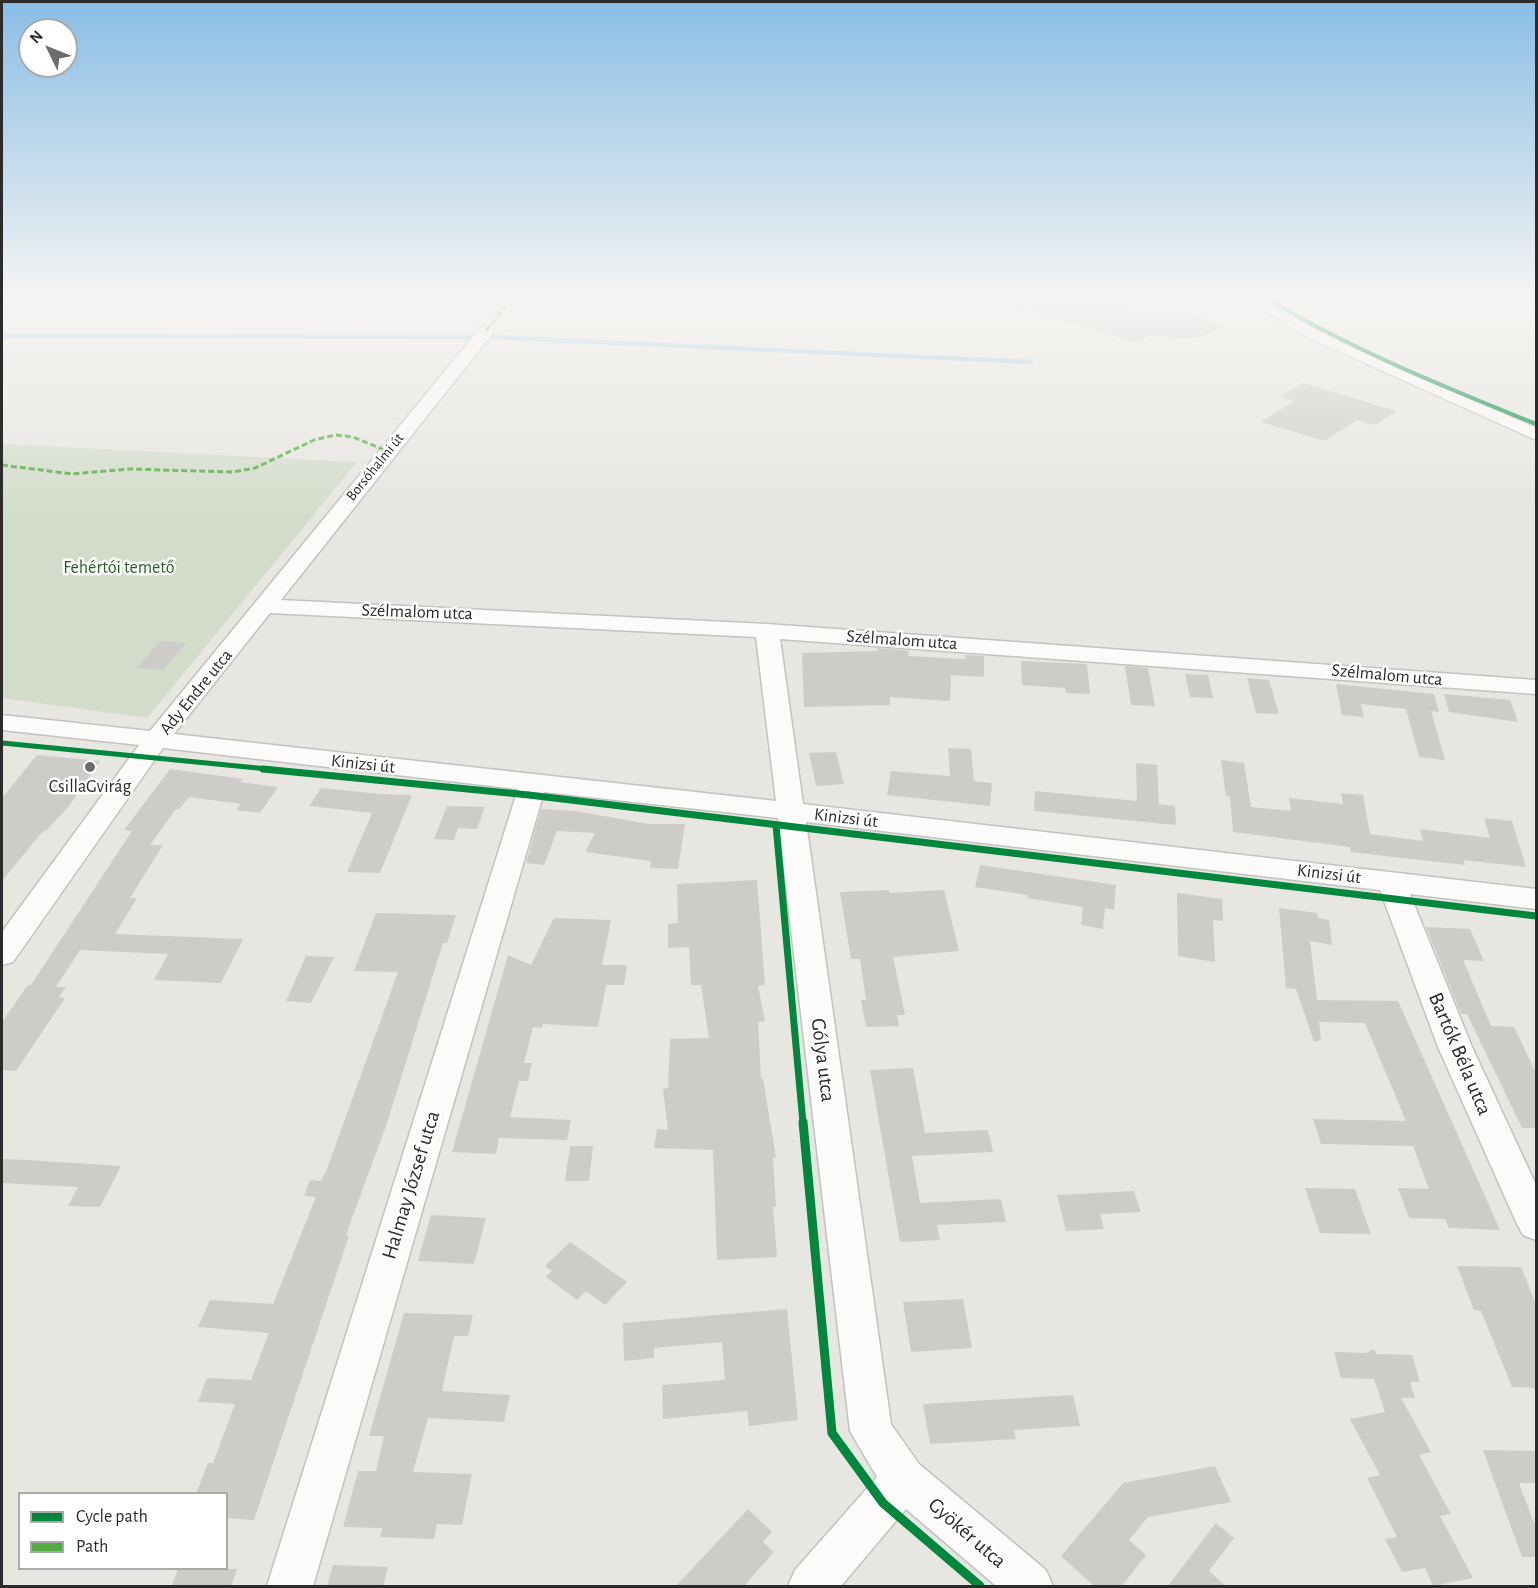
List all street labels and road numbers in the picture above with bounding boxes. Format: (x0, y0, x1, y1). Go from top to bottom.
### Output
street label: Borsóhalmi út (342, 430, 408, 504)
street label: Szélmalom utca (361, 599, 473, 625)
street label: Szélmalom utca (846, 625, 958, 655)
street label: Ady Endre utca (155, 645, 237, 739)
street label: Szélmalom utca (1331, 659, 1443, 691)
street label: Kinizsi út (330, 750, 396, 778)
street label: Kinizsi út (813, 803, 879, 833)
street label: Kinizsi út (1296, 859, 1362, 889)
street label: Bartók Béla utca (1423, 989, 1497, 1119)
street label: Gólya utca (805, 1017, 841, 1103)
street label: Halmay József utca (376, 1108, 446, 1262)
street label: Gyökér utca (923, 1492, 1011, 1574)

